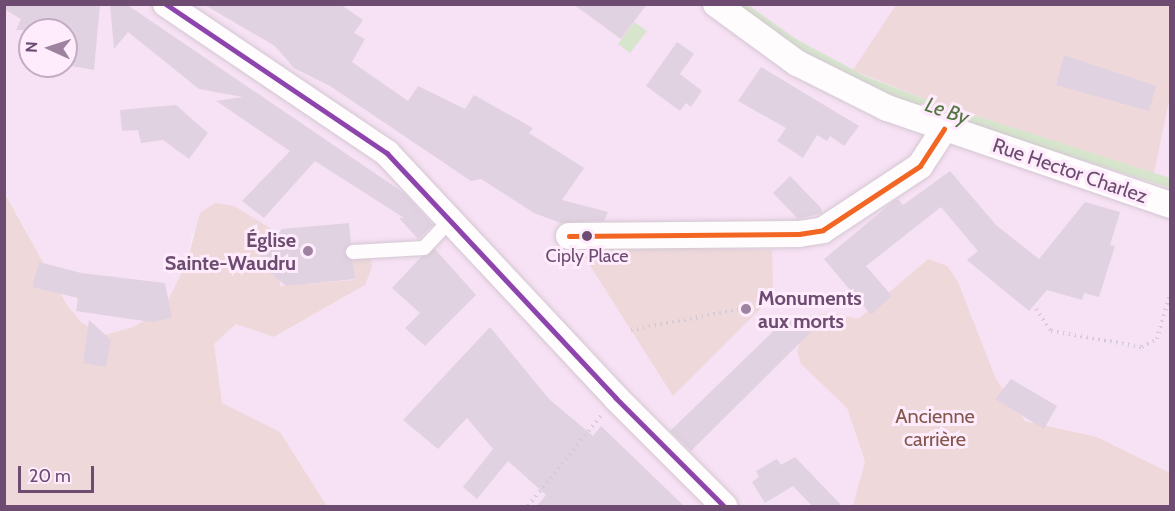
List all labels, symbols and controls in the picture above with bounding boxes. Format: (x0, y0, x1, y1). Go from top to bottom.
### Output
north arrow (18, 18, 78, 78)
text: N (22, 41, 41, 53)
water label: Le By (922, 92, 972, 130)
street label: Rue Hector Charlez (989, 133, 1151, 209)
place label: Église Sainte-Waudru (165, 228, 296, 275)
marker: Ciply Place (581, 230, 593, 242)
marker: Église Sainte-Waudru (301, 244, 315, 258)
place label: Ciply Place (545, 245, 629, 267)
place label: Monuments aux morts (758, 286, 862, 333)
marker: Monuments aux morts (739, 302, 753, 316)
park label: Ancienne carrière (895, 405, 975, 452)
scale bar (21, 454, 98, 492)
text: 20 m (29, 465, 71, 487)

